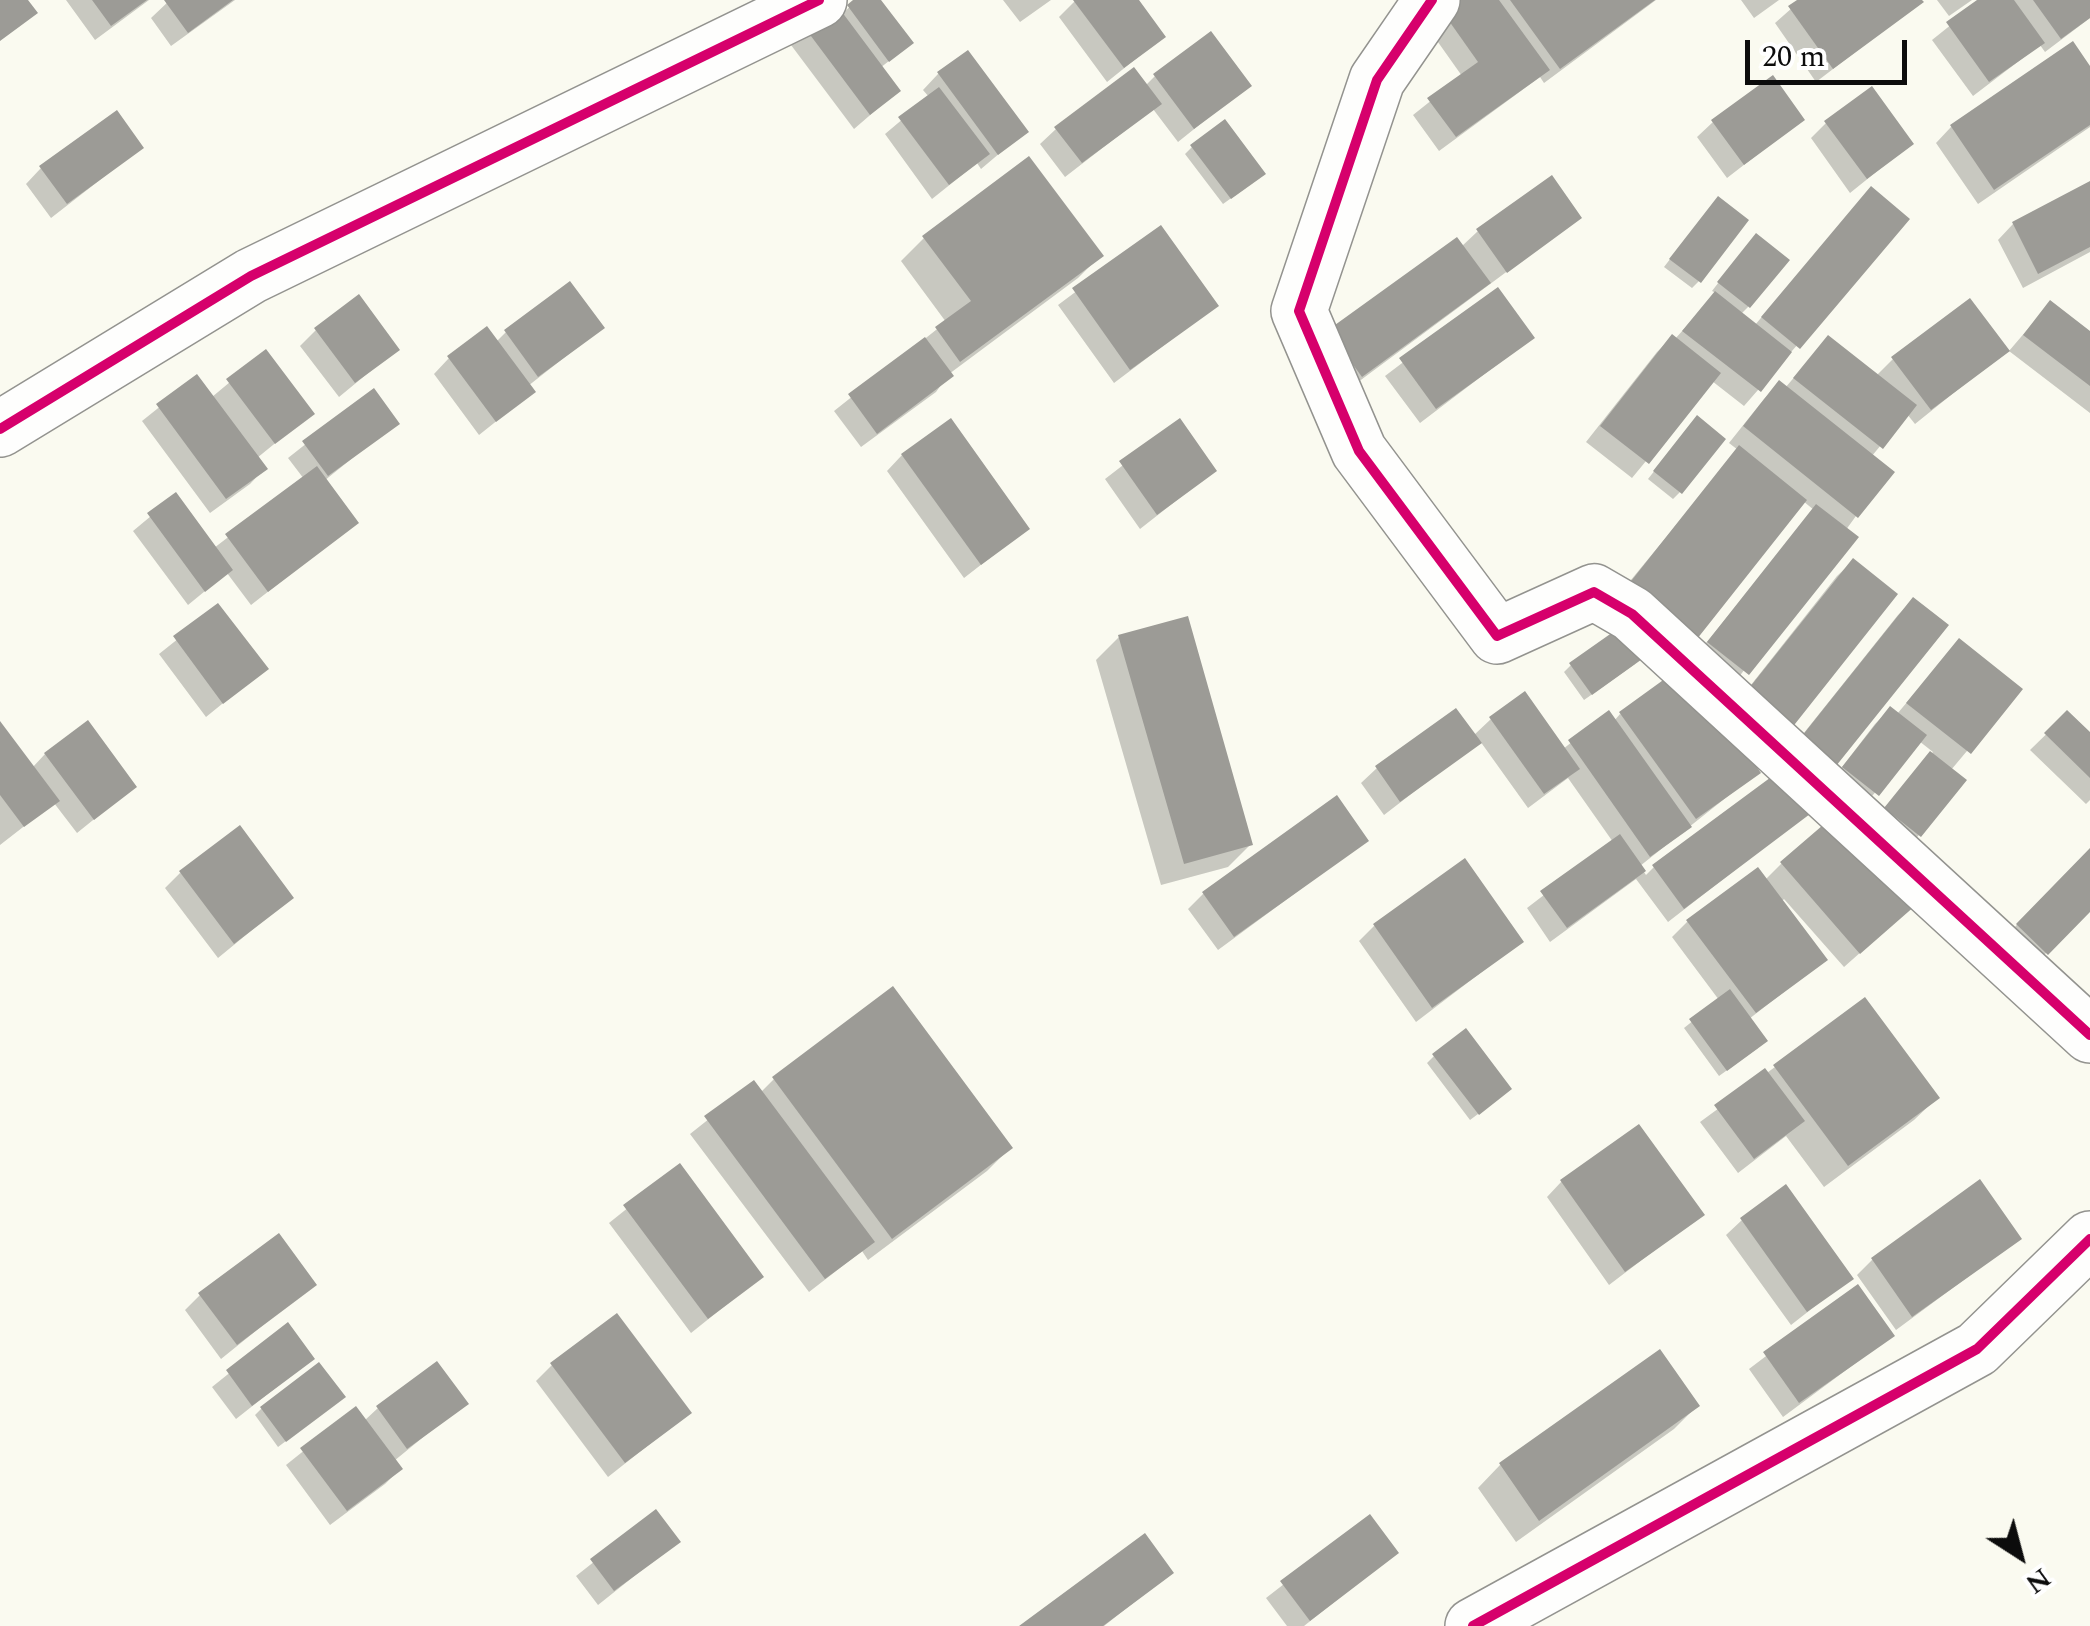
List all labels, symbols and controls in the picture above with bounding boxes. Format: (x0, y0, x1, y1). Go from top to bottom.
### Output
scale bar (1750, 20, 1912, 82)
text: 20 m (1762, 34, 1825, 80)
north arrow (1970, 1506, 2070, 1606)
text: N (2016, 1557, 2060, 1605)

